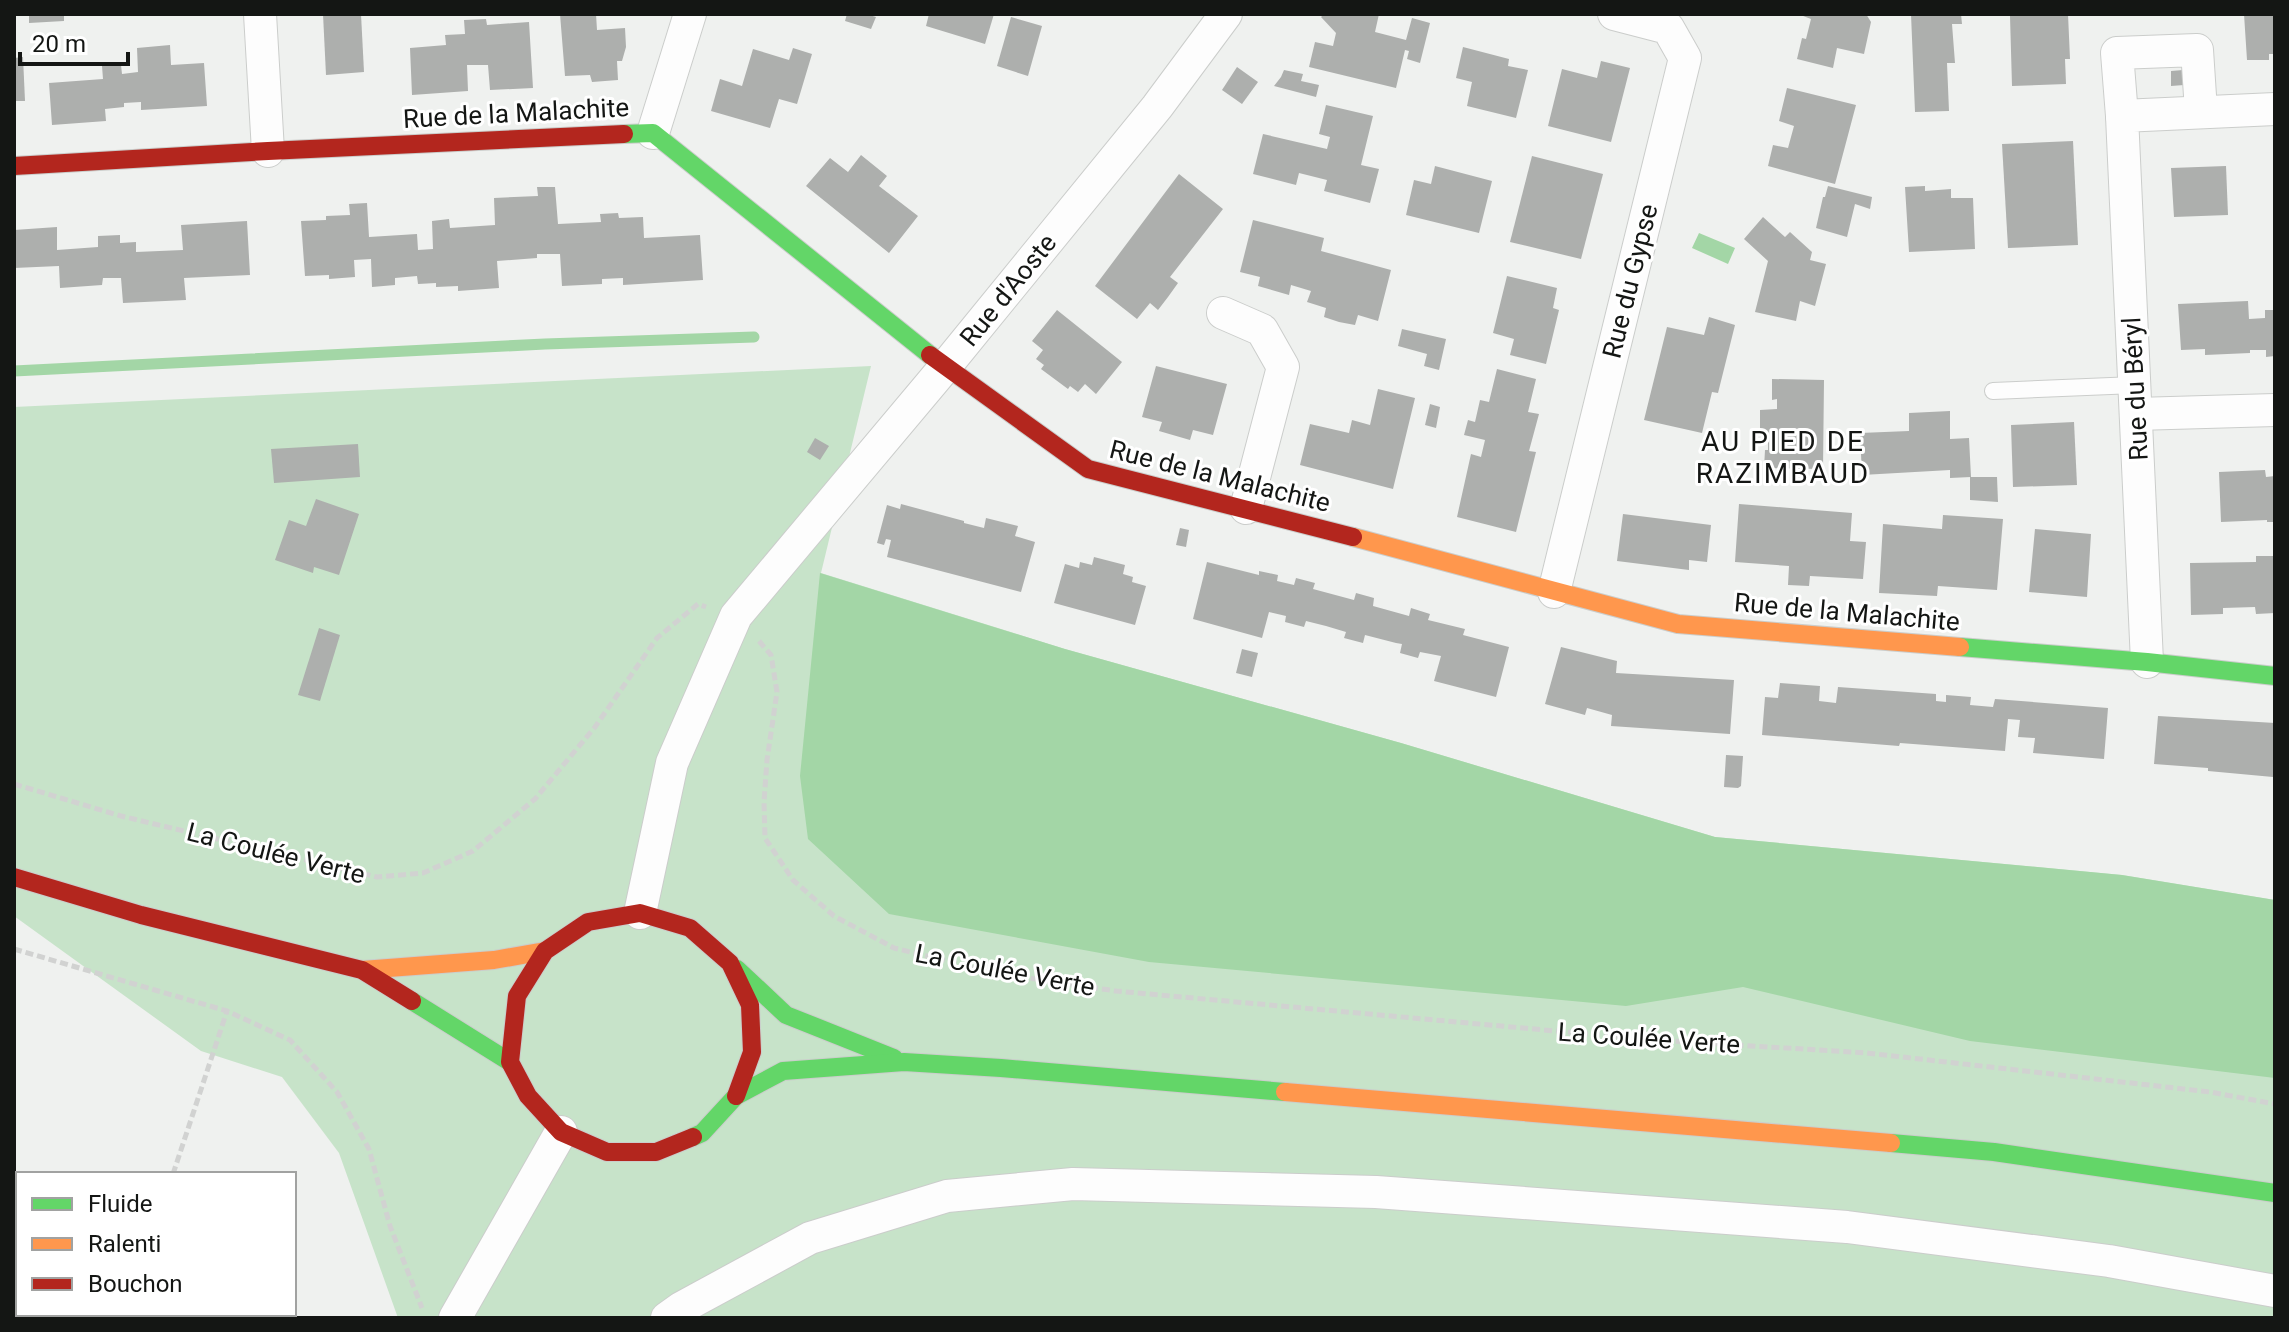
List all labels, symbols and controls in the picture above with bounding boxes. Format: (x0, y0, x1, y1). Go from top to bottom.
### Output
scale bar (20, 16, 128, 66)
text: 20 m (32, 30, 86, 58)
street label: Rue de la Malachite (402, 92, 630, 134)
street label: Rue du Gypse (1596, 201, 1664, 361)
street label: Rue d'Aoste (954, 228, 1062, 352)
street label: Rue du Béryl (2116, 316, 2154, 462)
district label: AU PIED DE RAZIMBAUD (1696, 425, 1870, 490)
street label: Rue de la Malachite (1107, 434, 1333, 518)
street label: Rue de la Malachite (1733, 587, 1961, 637)
street label: La Coulée Verte (184, 816, 368, 890)
street label: La Coulée Verte (913, 938, 1097, 1002)
street label: La Coulée Verte (1557, 1017, 1741, 1059)
legend (16, 1172, 296, 1316)
text: Fluide (88, 1190, 152, 1218)
text: Ralenti (88, 1230, 161, 1258)
text: Bouchon (88, 1270, 183, 1298)

